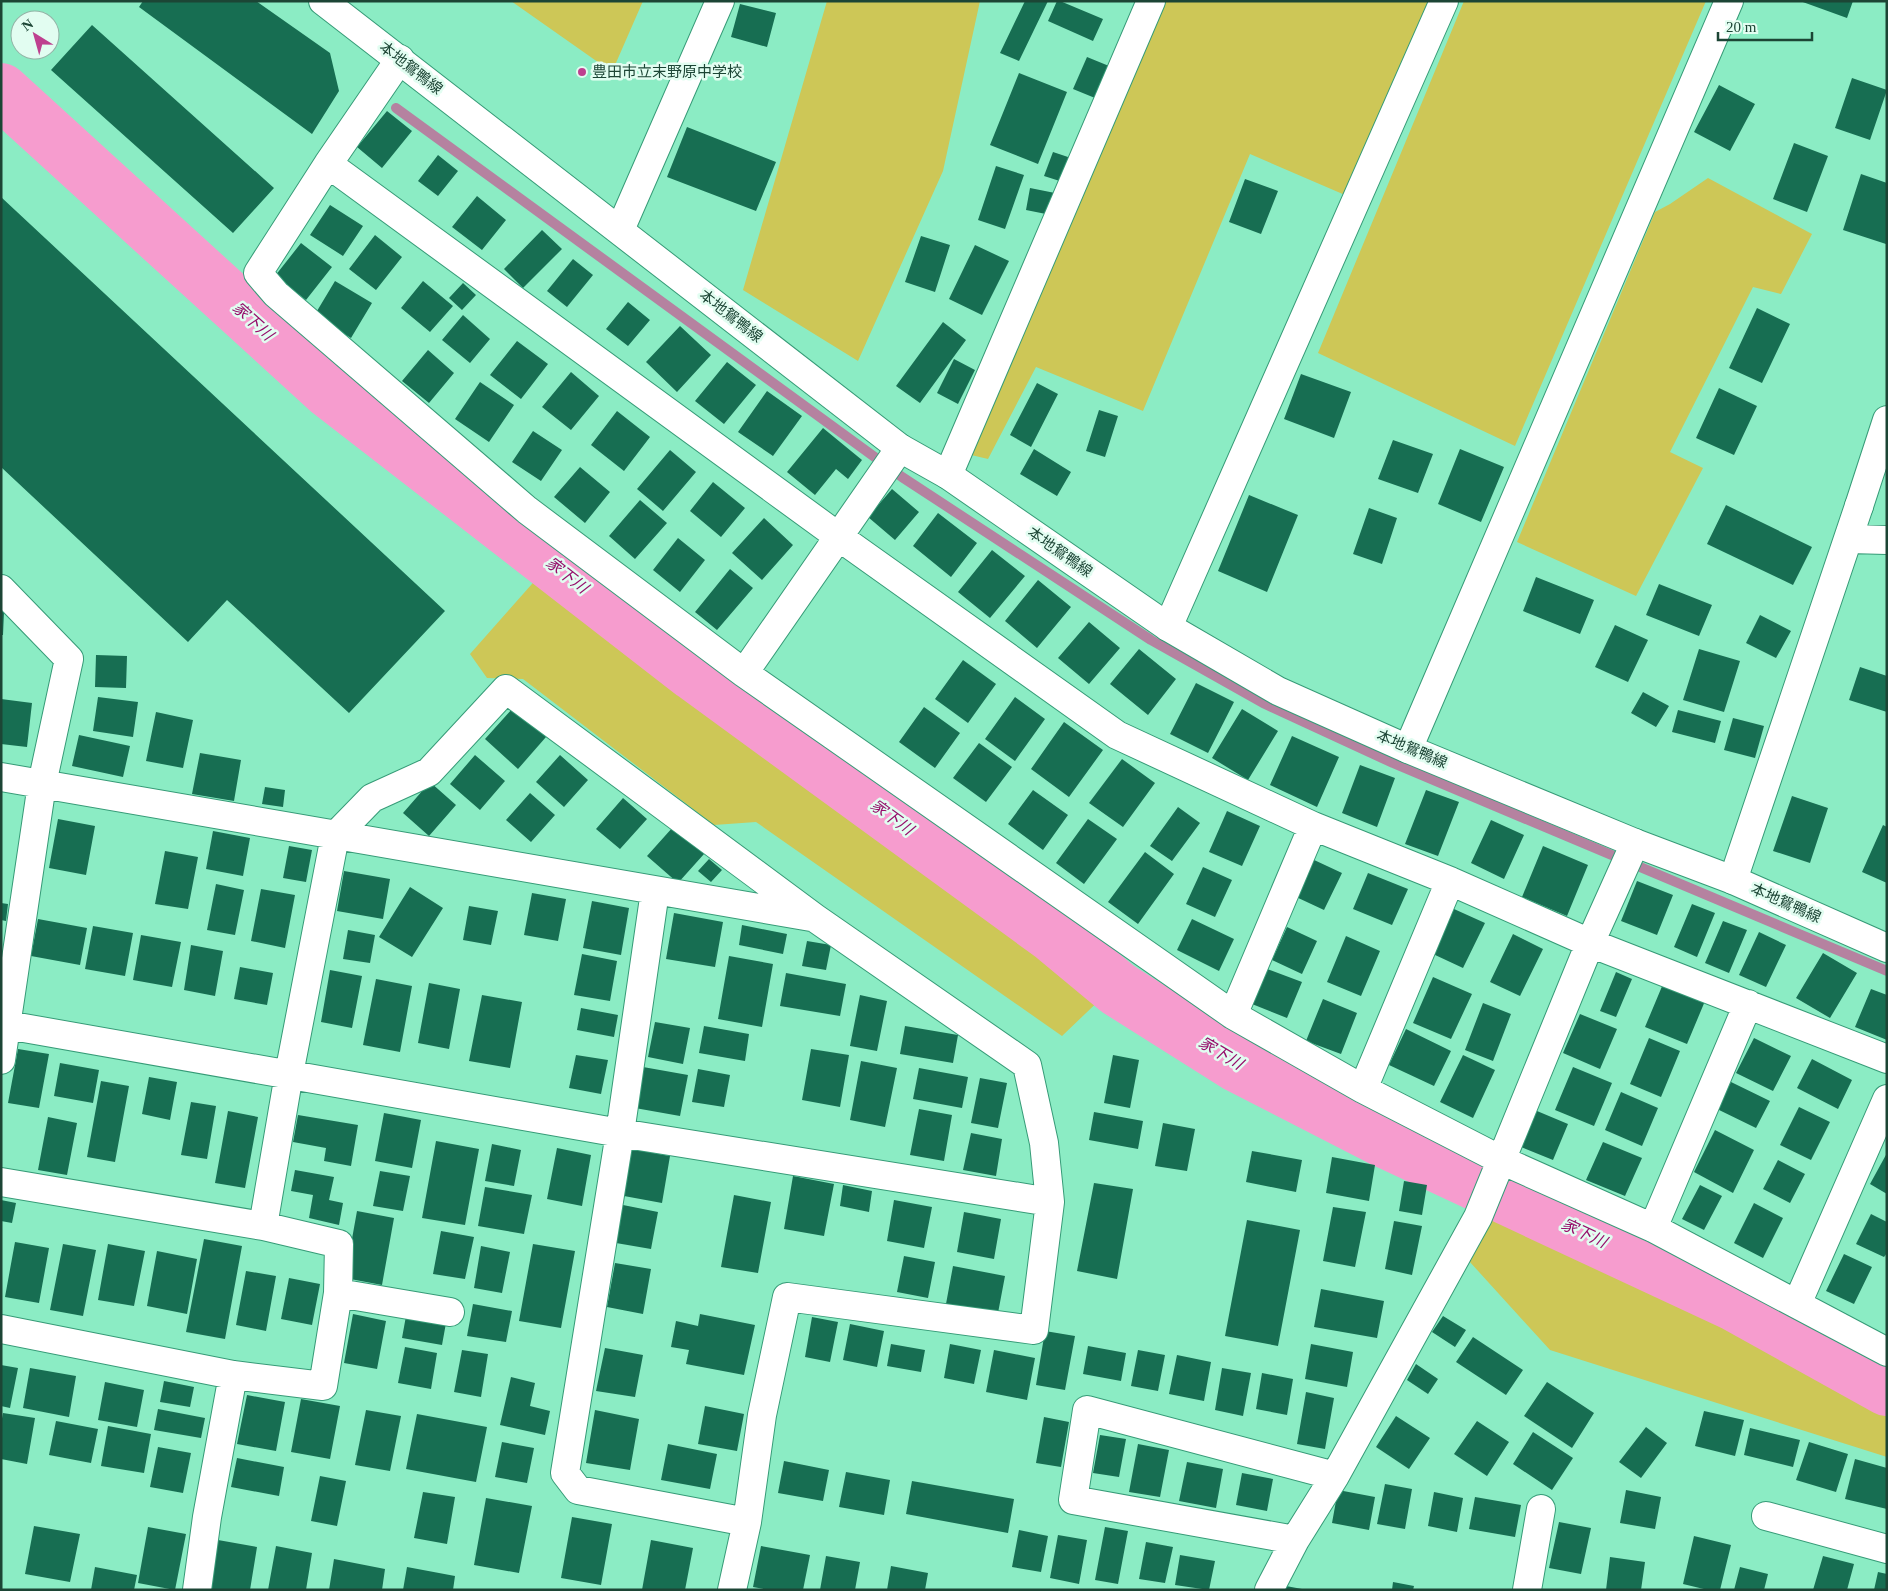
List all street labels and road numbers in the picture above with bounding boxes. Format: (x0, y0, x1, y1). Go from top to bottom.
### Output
street label: 本地鴛鴨線 (377, 39, 445, 97)
street label: 本地鴛鴨線 (697, 287, 765, 345)
street label: 本地鴛鴨線 (1025, 524, 1095, 580)
street label: 本地鴛鴨線 (1374, 727, 1450, 771)
street label: 本地鴛鴨線 (1748, 880, 1824, 926)

